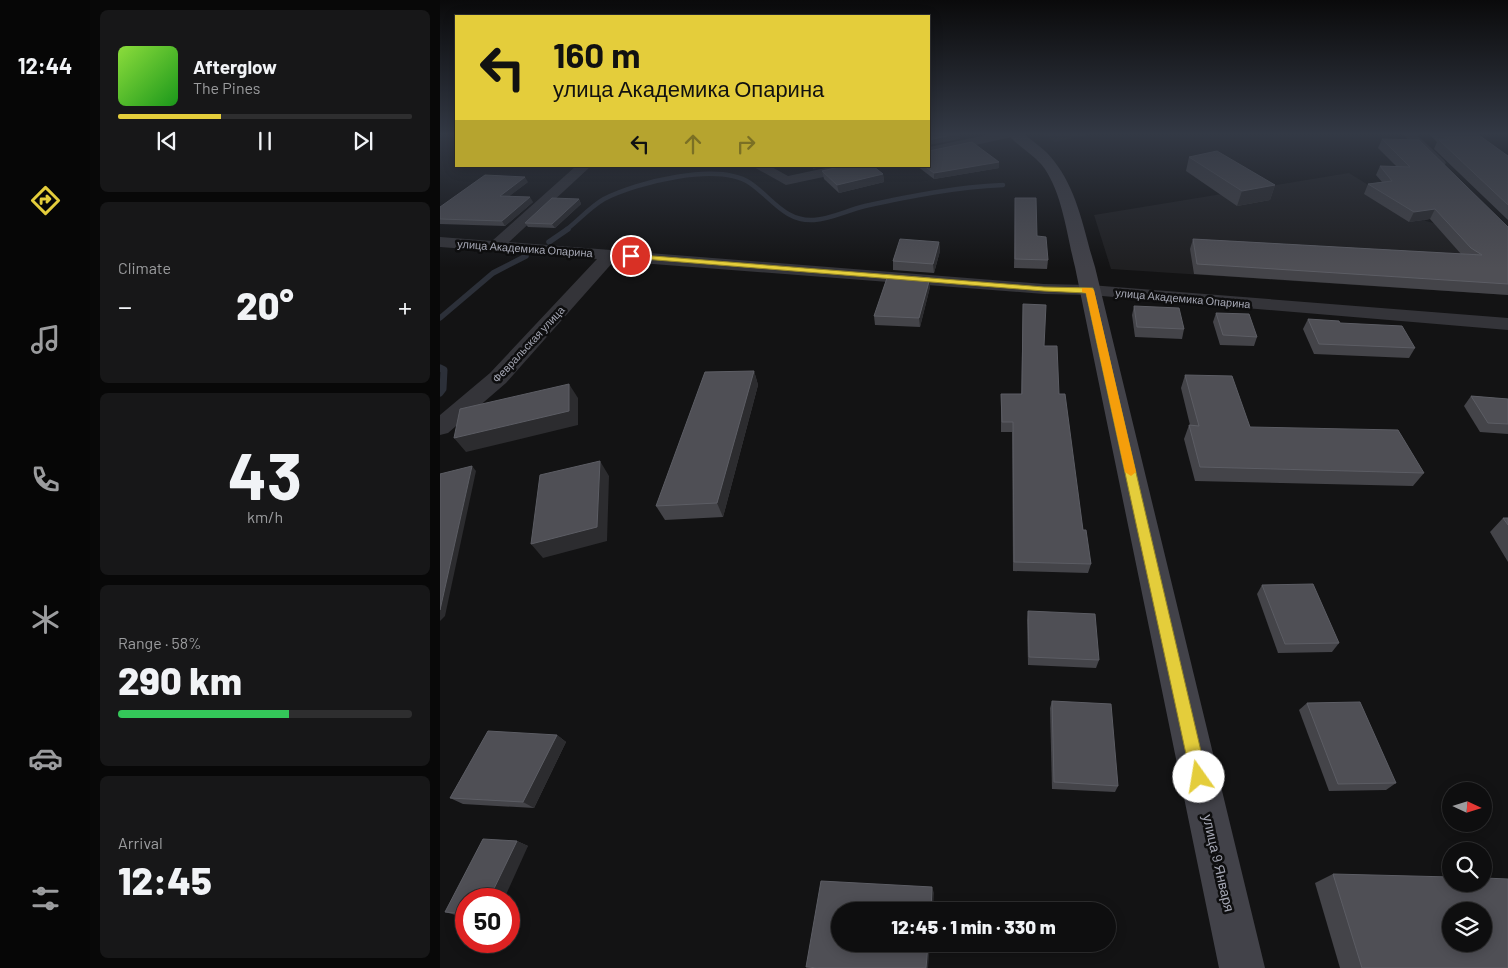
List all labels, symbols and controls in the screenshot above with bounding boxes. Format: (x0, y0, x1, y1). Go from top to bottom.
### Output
text: 160 m (553, 33, 640, 75)
icon: left (470, 35, 535, 100)
text: 12:44 (18, 52, 72, 78)
text: Afterglow (193, 55, 277, 78)
text: улица Академика Опарина (553, 75, 824, 101)
text: The Pines (193, 78, 261, 97)
icon: previous (153, 127, 181, 155)
icon: pause (251, 127, 279, 155)
icon: next (349, 127, 377, 155)
icon: left (626, 130, 654, 158)
icon: ahead (679, 130, 707, 158)
icon: right (732, 130, 760, 158)
icon: directions (28, 183, 63, 218)
pin (610, 235, 652, 277)
street label: улица Академика Опарина (457, 237, 594, 259)
icon: arrive (617, 242, 645, 270)
text: Climate (118, 258, 171, 277)
text: 20° (236, 282, 294, 328)
street label: улица Академика Опарина (1115, 286, 1252, 310)
text: − (118, 289, 132, 323)
text: + (398, 289, 412, 323)
street label: Февральская улица (489, 302, 567, 385)
icon: music (28, 322, 63, 357)
text: 43 (228, 435, 302, 513)
icon: phone (28, 462, 63, 497)
text: km/h (247, 507, 283, 526)
icon: climate (28, 602, 63, 637)
text: Range · 58% (118, 633, 202, 652)
text: 290 km (118, 657, 242, 703)
icon: car (28, 741, 63, 776)
position arrow (1172, 750, 1224, 802)
north arrow (1442, 782, 1492, 832)
map controls (1442, 782, 1492, 952)
street label: улица 9 Января (1200, 813, 1238, 913)
text: Arrival (118, 833, 163, 852)
button: search (1442, 842, 1492, 892)
text: 12:45 (118, 857, 212, 903)
icon: filters (28, 881, 63, 916)
speed limit sign: 50 (455, 888, 520, 953)
button: layers (1442, 902, 1492, 952)
text: 12:45 · 1 min · 330 m (891, 915, 1056, 938)

